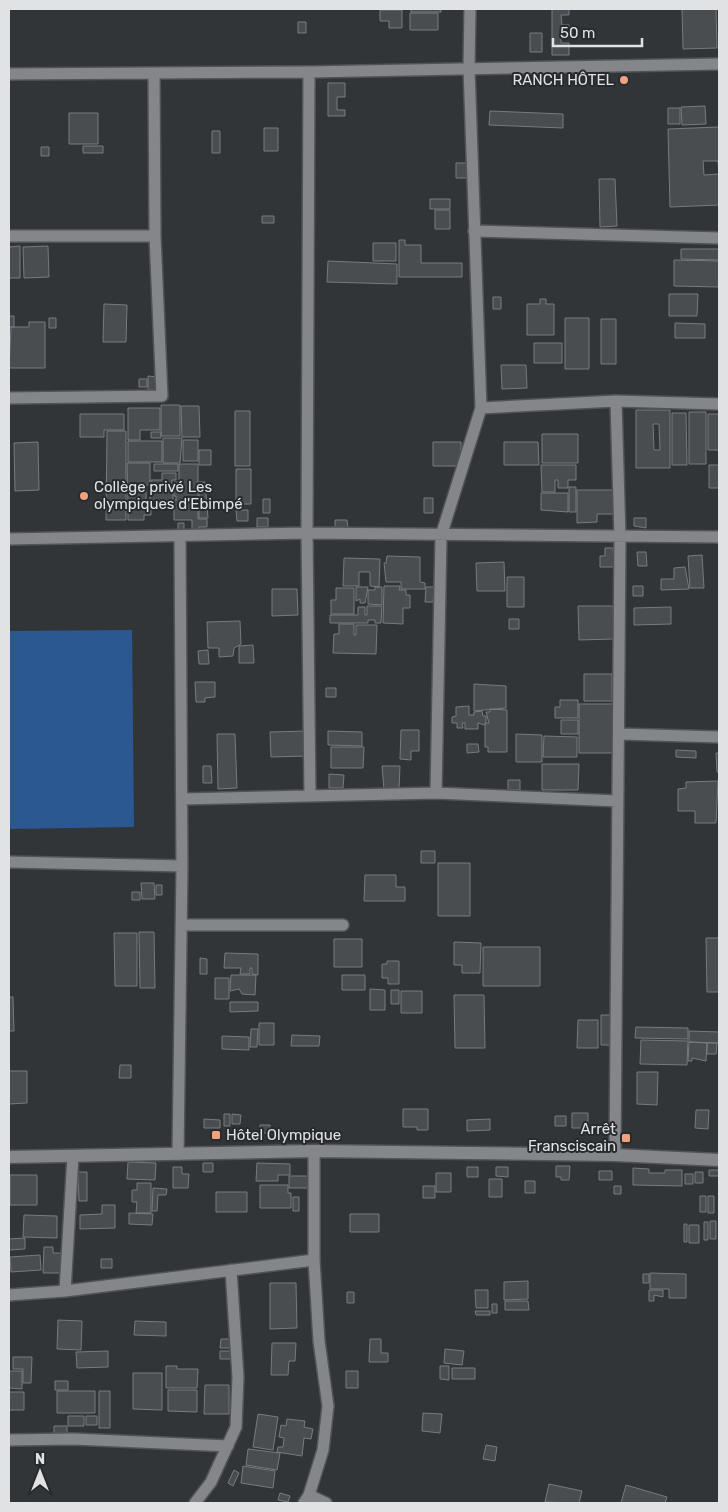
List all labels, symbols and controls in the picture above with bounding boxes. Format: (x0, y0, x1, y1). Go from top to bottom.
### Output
scale bar (553, 15, 642, 47)
text: 50 m (560, 24, 595, 42)
place label: RANCH HÔTEL (512, 71, 615, 89)
marker: RANCH HÔTEL (618, 74, 630, 86)
place label: Collège privé Les olympiques d'Ebimpé (94, 478, 243, 513)
marker: Collège privé Les olympiques d'Ebimpé (78, 490, 90, 502)
place label: Arrêt Fransciscain (528, 1120, 616, 1155)
place label: Hôtel Olympique (226, 1126, 341, 1144)
marker: Hôtel Olympique (210, 1129, 222, 1141)
marker: Arrêt Fransciscain (620, 1132, 632, 1144)
north arrow (15, 1447, 65, 1497)
text: N (35, 1451, 45, 1468)

